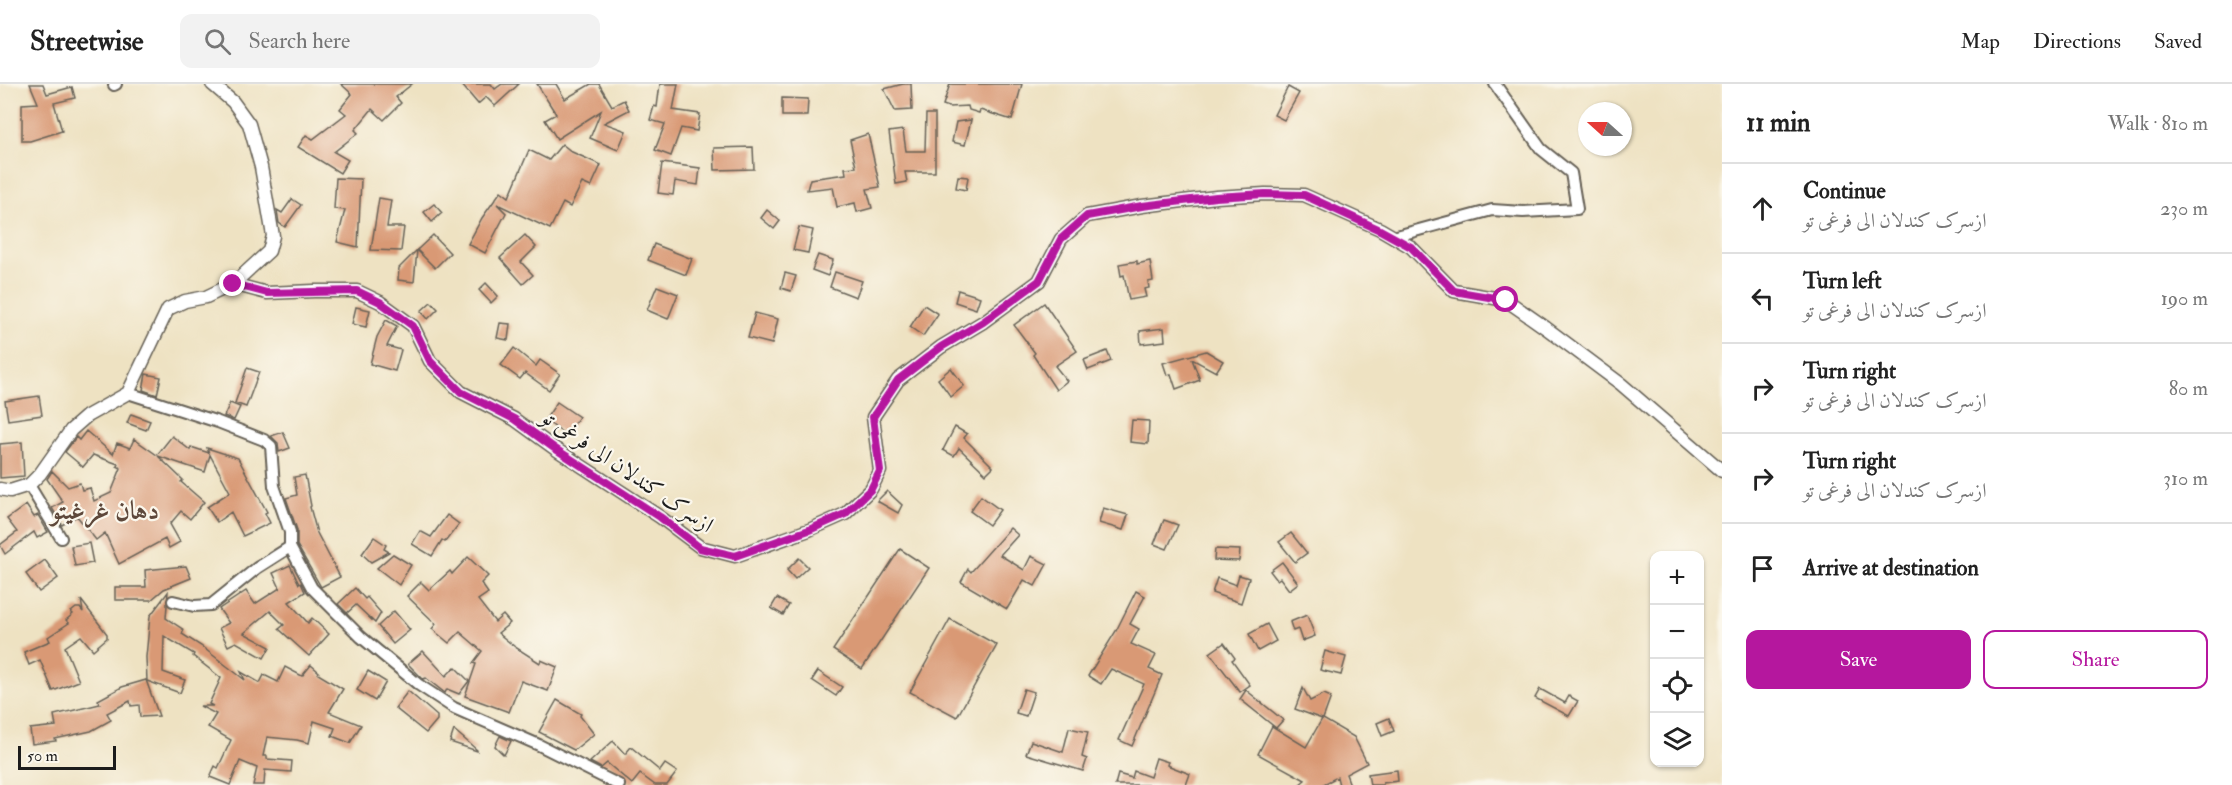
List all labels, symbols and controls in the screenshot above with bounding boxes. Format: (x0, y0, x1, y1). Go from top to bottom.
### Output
search box (180, 14, 600, 68)
text: Streetwise (30, 24, 144, 59)
icon: search (201, 25, 234, 58)
text: Search here (249, 27, 350, 55)
text: Map (1960, 28, 2000, 55)
text: Directions (2033, 28, 2121, 55)
text: Saved (2154, 28, 2202, 55)
north arrow (1578, 102, 1632, 156)
text: 11 min (1746, 107, 1811, 139)
text: Walk · 810 m (2108, 111, 2208, 136)
text: Continue (1803, 177, 1886, 205)
icon: ahead (1746, 192, 1779, 225)
text: 230 m (2160, 196, 2208, 221)
text: ازسرک کندلان الی فرغی تو (1803, 208, 1987, 233)
text: Turn left (1803, 267, 1882, 295)
route end (219, 270, 245, 296)
icon: left (1746, 282, 1779, 315)
route start (1492, 286, 1518, 312)
text: 190 m (2161, 286, 2208, 311)
text: ازسرک کندلان الی فرغی تو (1803, 298, 1987, 323)
text: Turn right (1803, 357, 1896, 385)
icon: right (1746, 372, 1779, 405)
text: 80 m (2169, 376, 2208, 401)
text: ازسرک کندلان الی فرغی تو (1803, 388, 1987, 413)
street label: ازسرک کندلان الی فرغی تو (534, 402, 719, 539)
text: Turn right (1803, 447, 1896, 475)
icon: right (1746, 462, 1779, 495)
text: 310 m (2163, 466, 2208, 491)
text: ازسرک کندلان الی فرغی تو (1803, 478, 1987, 503)
district label: دهان غرغیتو (48, 495, 159, 529)
map controls (1650, 551, 1704, 767)
button: + (1650, 551, 1704, 605)
icon: arrive (1746, 552, 1779, 585)
text: Arrive at destination (1803, 554, 1979, 582)
button: − (1650, 605, 1704, 659)
button: Save (1746, 630, 1971, 689)
button: Share (1983, 630, 2208, 689)
button: locate (1650, 659, 1704, 713)
button: layers (1650, 713, 1704, 767)
scale bar (18, 743, 116, 770)
text: 50 m (27, 746, 58, 766)

